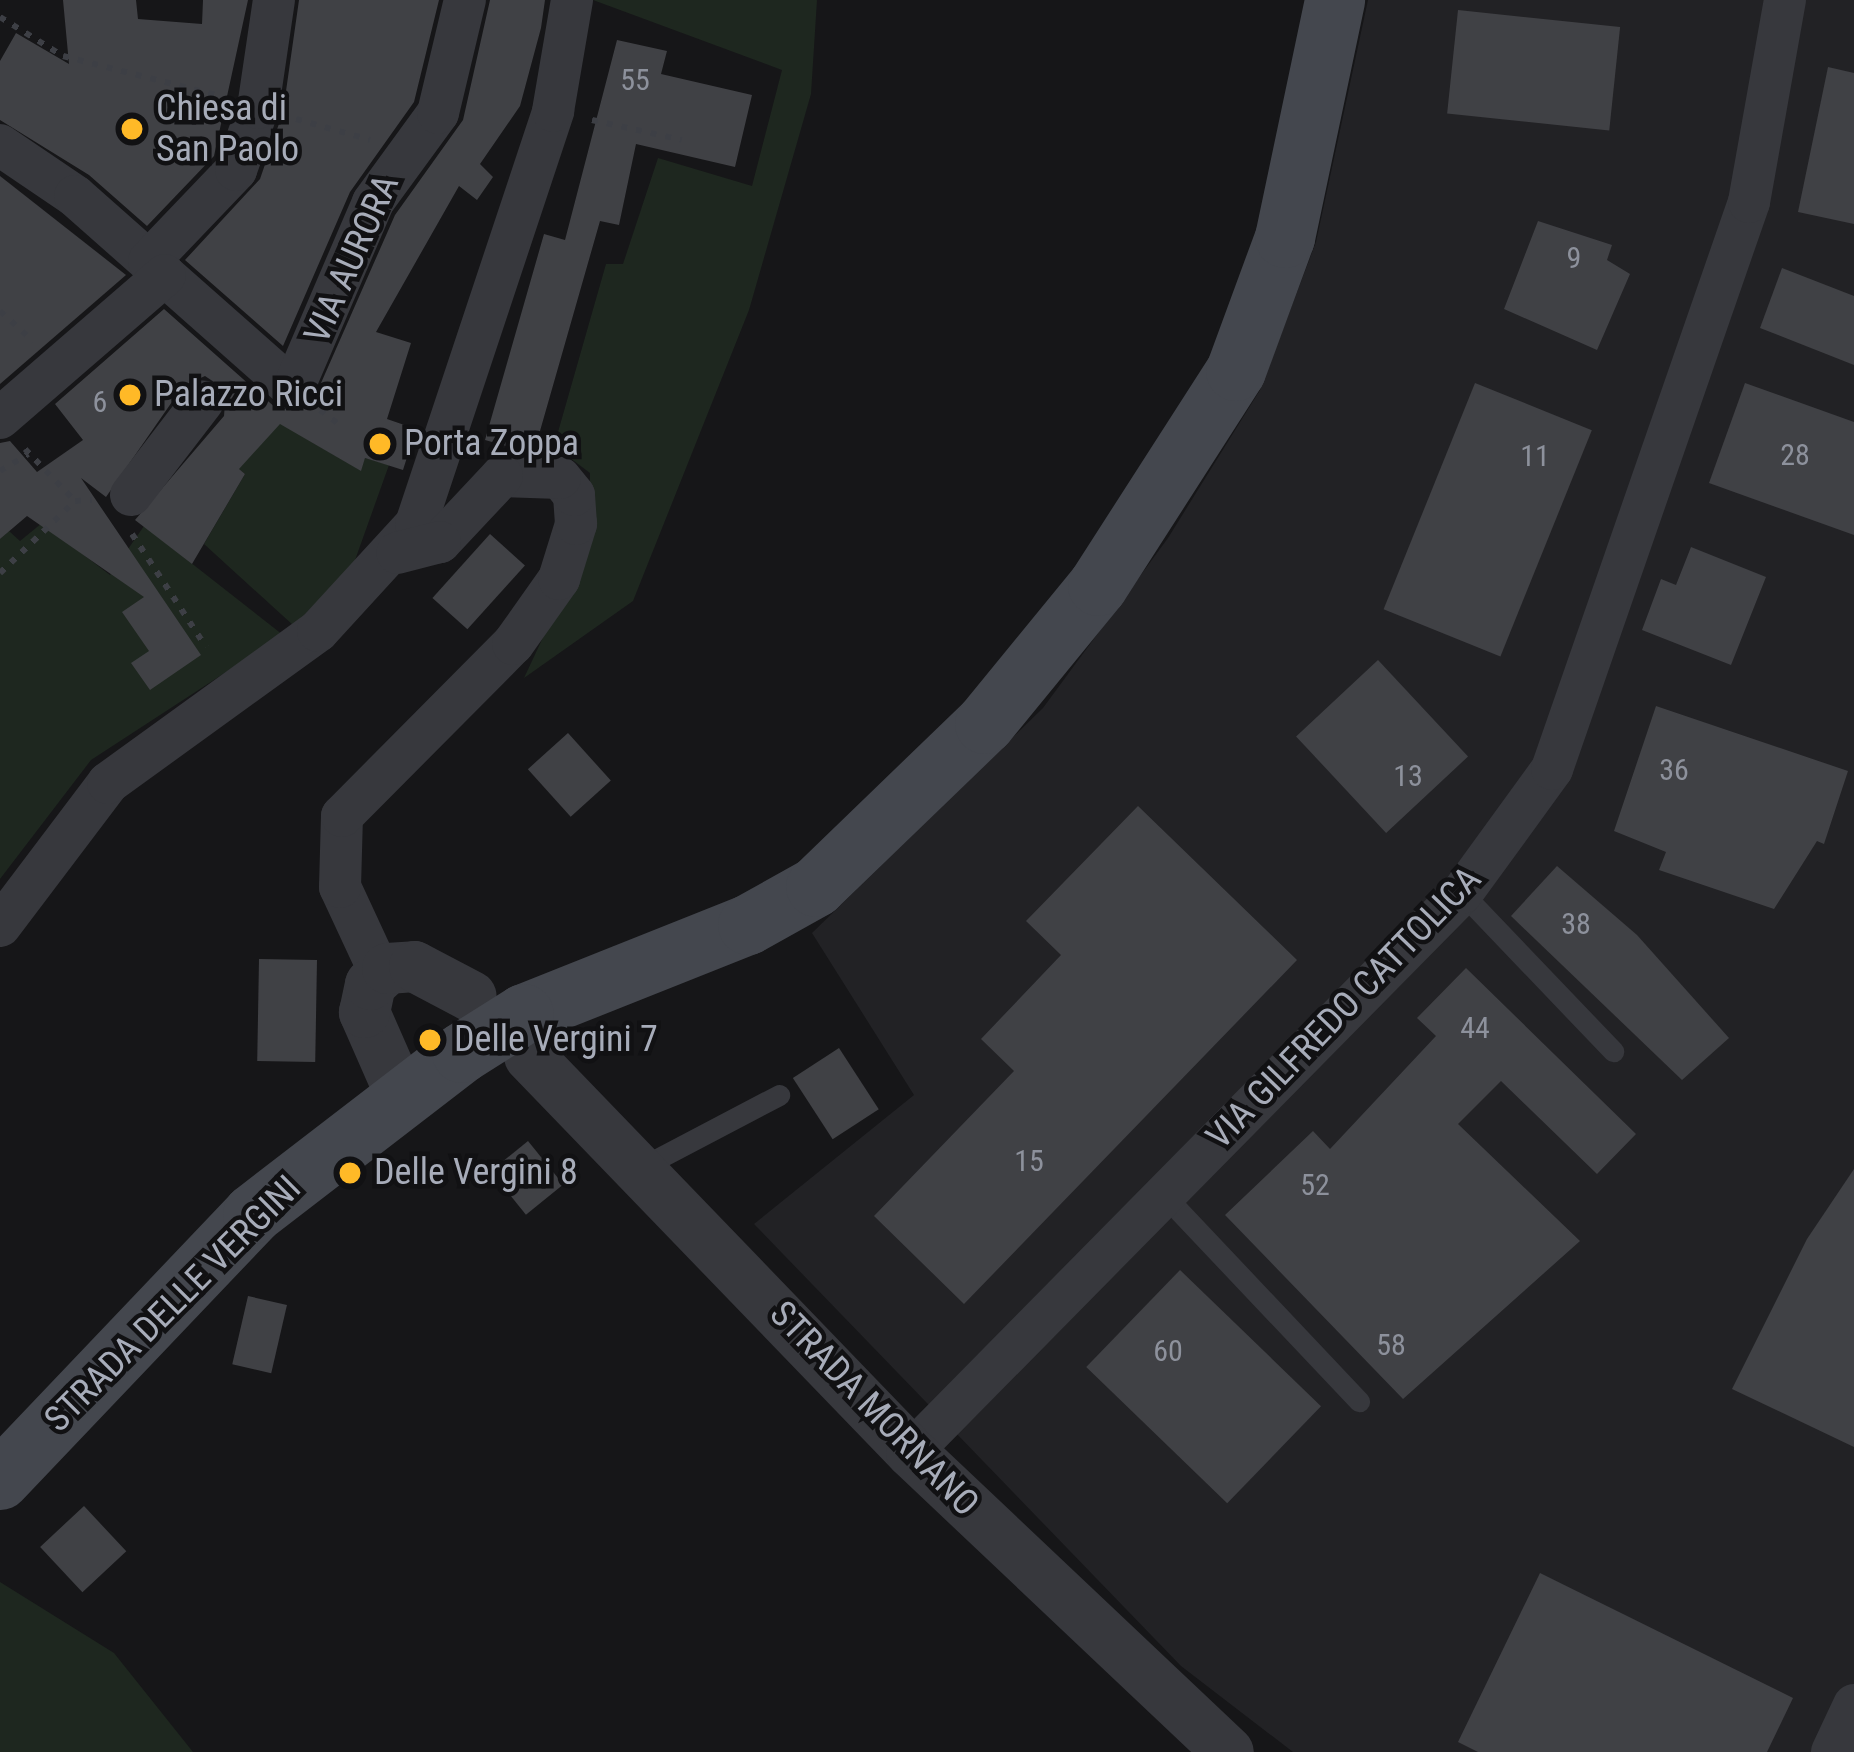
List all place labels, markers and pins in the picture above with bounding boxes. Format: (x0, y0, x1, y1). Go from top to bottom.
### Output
place label: Chiesa di San Paolo (156, 86, 299, 171)
marker: Chiesa di San Paolo (119, 116, 145, 142)
place label: Palazzo Ricci (154, 373, 343, 417)
marker: Palazzo Ricci (117, 382, 143, 408)
place label: Porta Zoppa (404, 422, 579, 466)
marker: Porta Zoppa (367, 431, 393, 457)
place label: Delle Vergini 7 (454, 1018, 658, 1062)
marker: Delle Vergini 7 (417, 1027, 443, 1053)
place label: Delle Vergini 8 (374, 1151, 578, 1195)
marker: Delle Vergini 8 (337, 1160, 363, 1186)

